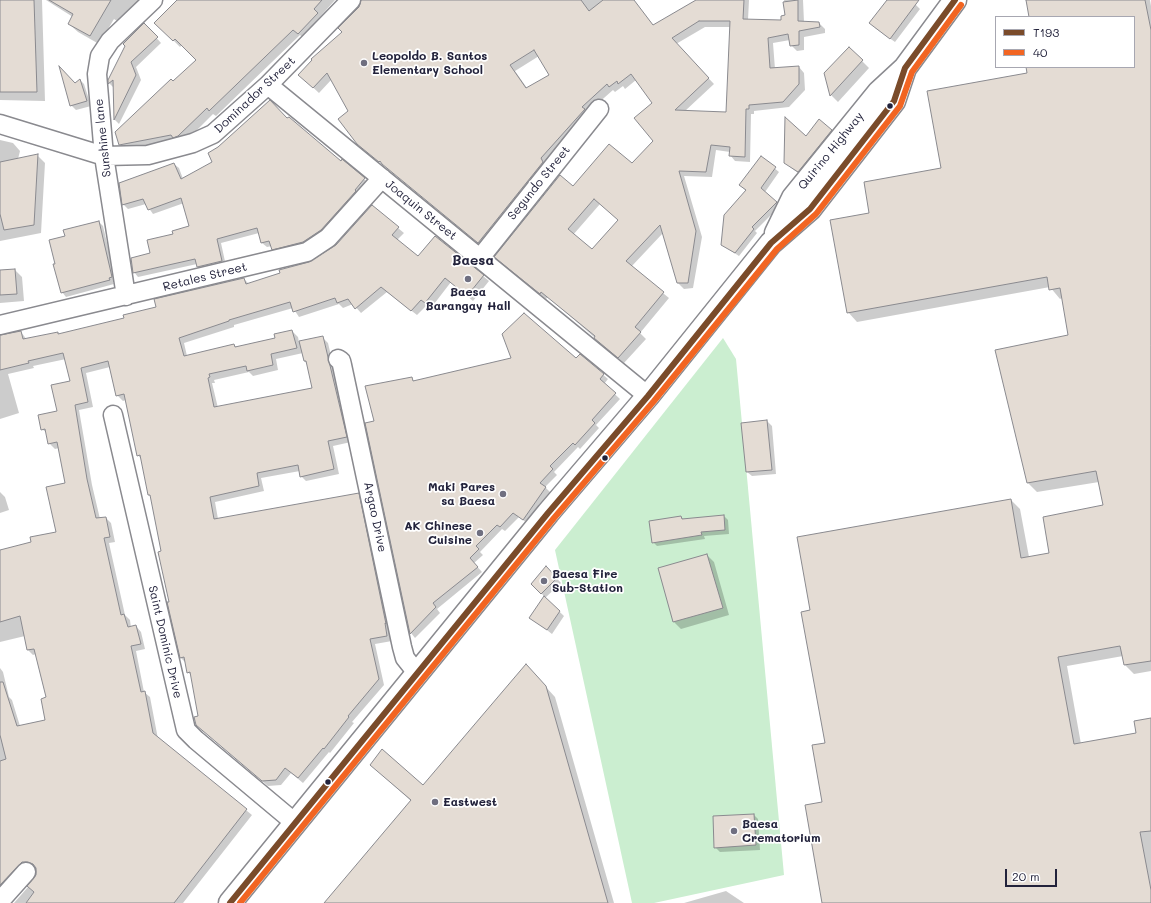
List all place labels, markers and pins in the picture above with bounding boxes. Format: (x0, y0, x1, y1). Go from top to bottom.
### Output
place label: Leopoldo B. Santos Elementary School (372, 49, 487, 77)
marker: Leopoldo B. Santos Elementary School (359, 58, 369, 68)
unlabelled marker (885, 101, 895, 111)
marker: Baesa Barangay Hall (463, 274, 473, 284)
place label: Baesa Barangay Hall (426, 285, 510, 313)
unlabelled marker (600, 453, 610, 463)
place label: Maki Pares sa Baesa (428, 480, 495, 508)
marker: Maki Pares sa Baesa (498, 489, 508, 499)
place label: AK Chinese Cuisine (404, 519, 472, 547)
marker: AK Chinese Cuisine (475, 528, 485, 538)
place label: Baesa Fire Sub-Station (552, 567, 623, 595)
marker: Baesa Fire Sub-Station (539, 576, 549, 586)
unlabelled marker (323, 777, 333, 787)
place label: Eastwest (443, 795, 497, 809)
marker: Eastwest (430, 797, 440, 807)
place label: Baesa Crematorium (742, 817, 821, 845)
marker: Baesa Crematorium (729, 826, 739, 836)

